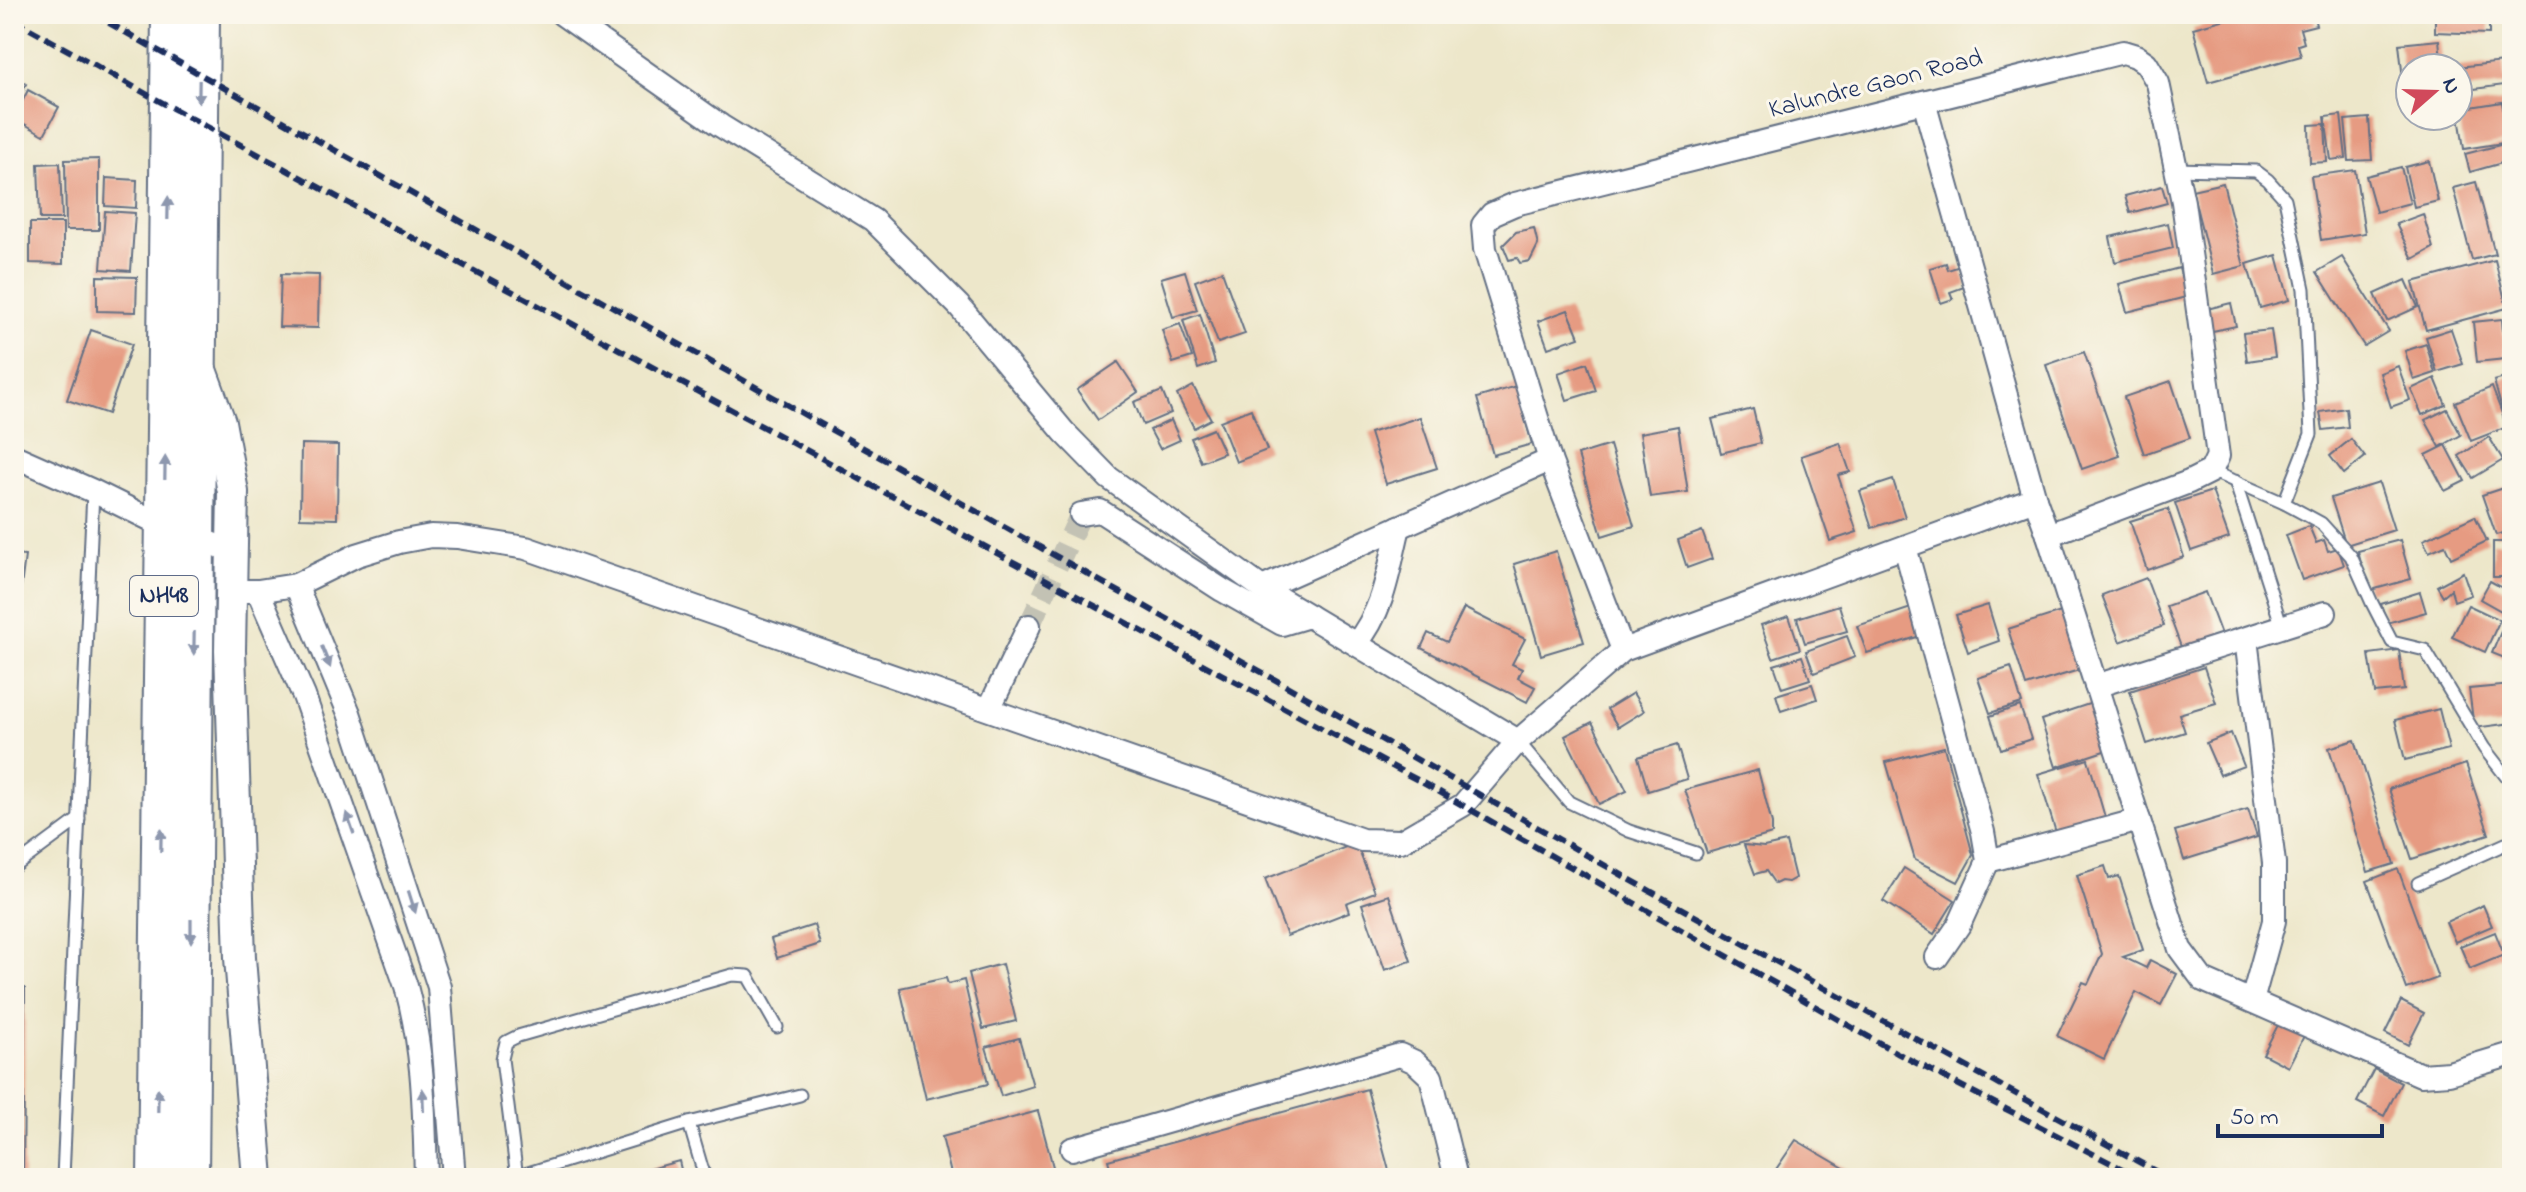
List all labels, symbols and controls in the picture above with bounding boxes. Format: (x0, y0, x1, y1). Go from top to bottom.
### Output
street label: Kalundre Gaon Road (1765, 40, 1987, 130)
north arrow (2394, 52, 2474, 132)
text: N (2432, 74, 2468, 99)
one-way arrow (193, 80, 205, 105)
one-way arrow (162, 195, 175, 220)
one-way arrow (159, 455, 171, 480)
road number: NH48 (130, 576, 198, 616)
one-way arrow (188, 631, 200, 656)
one-way arrow (319, 645, 332, 669)
one-way arrow (344, 811, 356, 835)
one-way arrow (155, 827, 167, 852)
one-way arrow (406, 891, 419, 915)
one-way arrow (185, 919, 198, 944)
one-way arrow (152, 1087, 164, 1112)
one-way arrow (417, 1087, 430, 1112)
scale bar (2218, 1088, 2382, 1138)
text: 50 m (2230, 1101, 2279, 1136)

